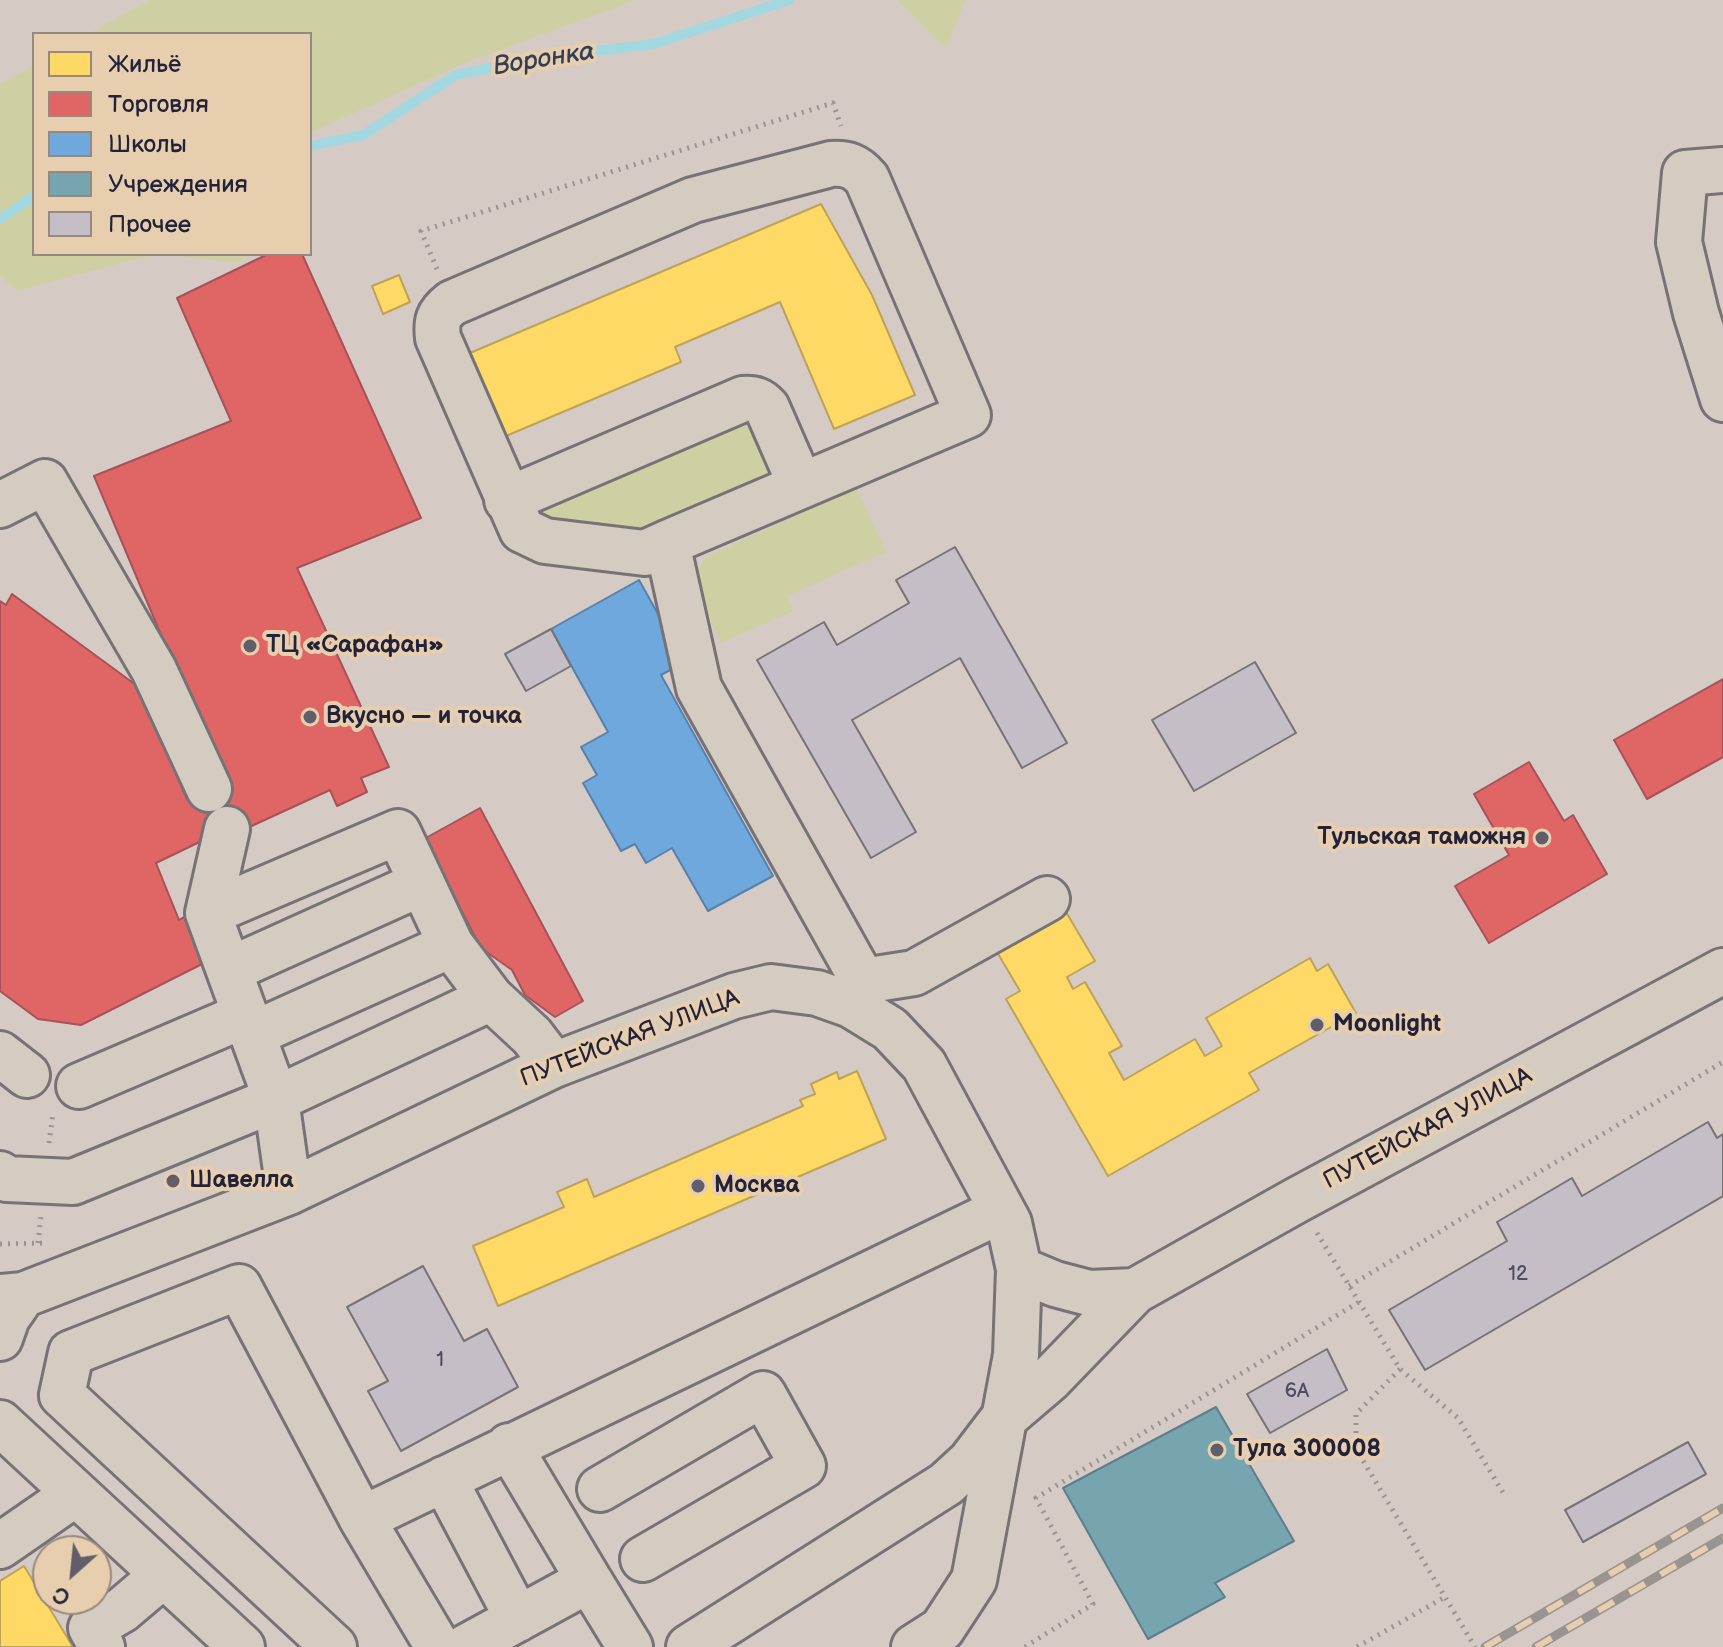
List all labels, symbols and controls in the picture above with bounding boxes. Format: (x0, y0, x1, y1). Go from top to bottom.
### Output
legend (32, 32, 312, 256)
water label: Воронка (491, 37, 597, 83)
text: Жильё (108, 50, 181, 79)
text: Торговля (108, 90, 209, 119)
text: Школы (108, 130, 187, 159)
text: Учреждения (108, 170, 248, 199)
text: Прочее (108, 210, 191, 239)
place label: ТЦ «Сарафан» (266, 632, 444, 660)
marker: ТЦ «Сарафан» (241, 637, 259, 655)
place label: Вкусно — и точка (326, 703, 522, 731)
marker: Вкусно — и точка (301, 708, 319, 726)
place label: Тульская таможня (1317, 824, 1526, 852)
marker: Тульская таможня (1533, 829, 1551, 847)
street label: ПУТЕЙСКАЯ УЛИЦА (517, 984, 743, 1094)
place label: Moonlight (1333, 1011, 1441, 1039)
marker: Moonlight (1308, 1016, 1326, 1034)
street label: ПУТЕЙСКАЯ УЛИЦА (1319, 1062, 1537, 1196)
place label: Шавелла (189, 1167, 294, 1195)
marker: Шавелла (164, 1172, 182, 1190)
place label: Москва (714, 1172, 799, 1200)
marker: Москва (689, 1177, 707, 1195)
house number: 12 (1508, 1263, 1528, 1287)
house number: 1 (436, 1349, 444, 1373)
house number: 6А (1285, 1380, 1309, 1404)
place label: Тула 300008 (1233, 1436, 1381, 1464)
marker: Тула 300008 (1208, 1441, 1226, 1459)
north arrow (32, 1535, 112, 1615)
text: С (49, 1580, 75, 1611)

